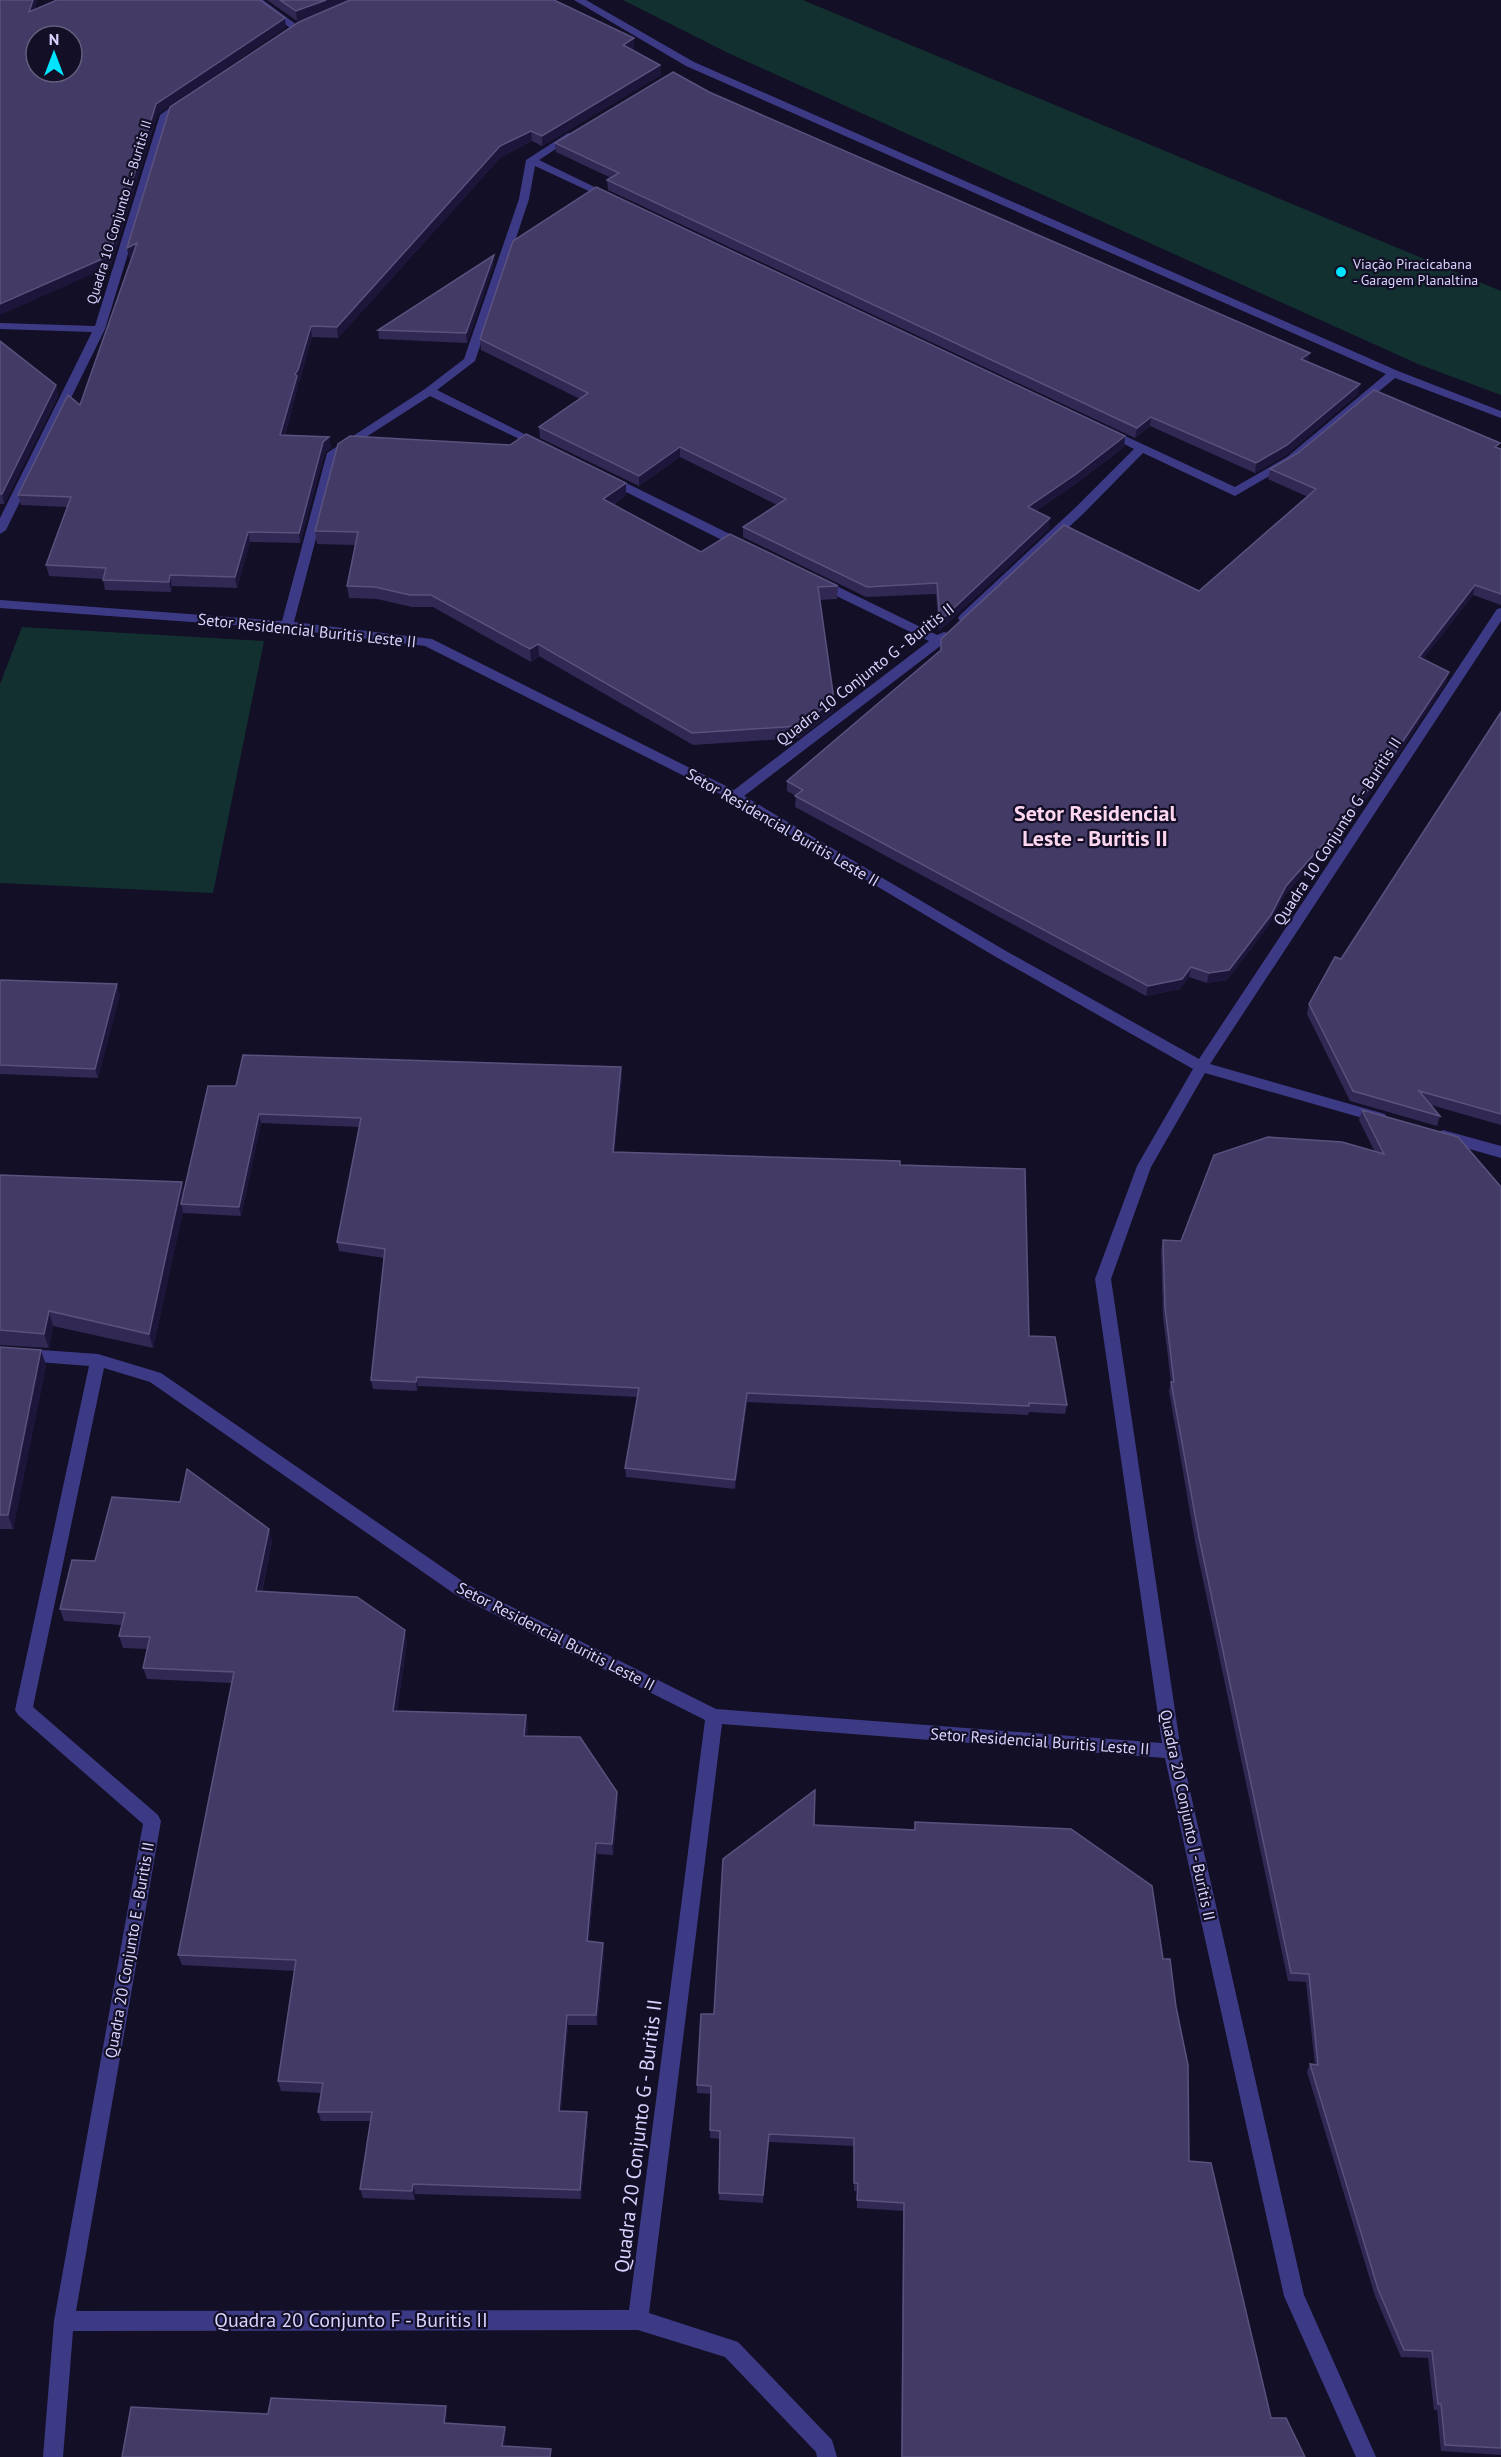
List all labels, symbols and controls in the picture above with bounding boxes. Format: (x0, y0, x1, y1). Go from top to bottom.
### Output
north arrow (24, 24, 84, 84)
text: N (49, 29, 59, 49)
street label: Quadra 10 Conjunto E - Buritis II (82, 118, 156, 306)
place label: Viação Piracicabana - Garagem Planaltina (1352, 255, 1478, 289)
marker: Viação Piracicabana - Garagem Planaltina (1334, 265, 1348, 279)
street label: Quadra 10 Conjunto G - Buritis II (772, 598, 958, 750)
street label: Setor Residencial Buritis Leste II (197, 609, 417, 651)
street label: Quadra 10 Conjunto G - Buritis II (1269, 733, 1405, 929)
street label: Setor Residencial Buritis Leste II (683, 763, 883, 891)
district label: Setor Residencial Leste - Buritis II (1014, 799, 1176, 852)
street label: Setor Residencial Buritis Leste II (454, 1577, 658, 1695)
street label: Quadra 20 Conjunto I - Buritis II (1156, 1708, 1220, 1922)
street label: Setor Residencial Buritis Leste II (930, 1723, 1150, 1759)
street label: Quadra 20 Conjunto E - Buritis II (100, 1840, 158, 2060)
street label: Quadra 20 Conjunto G - Buritis II (608, 1998, 668, 2274)
street label: Quadra 20 Conjunto F - Buritis II (214, 2307, 488, 2333)

